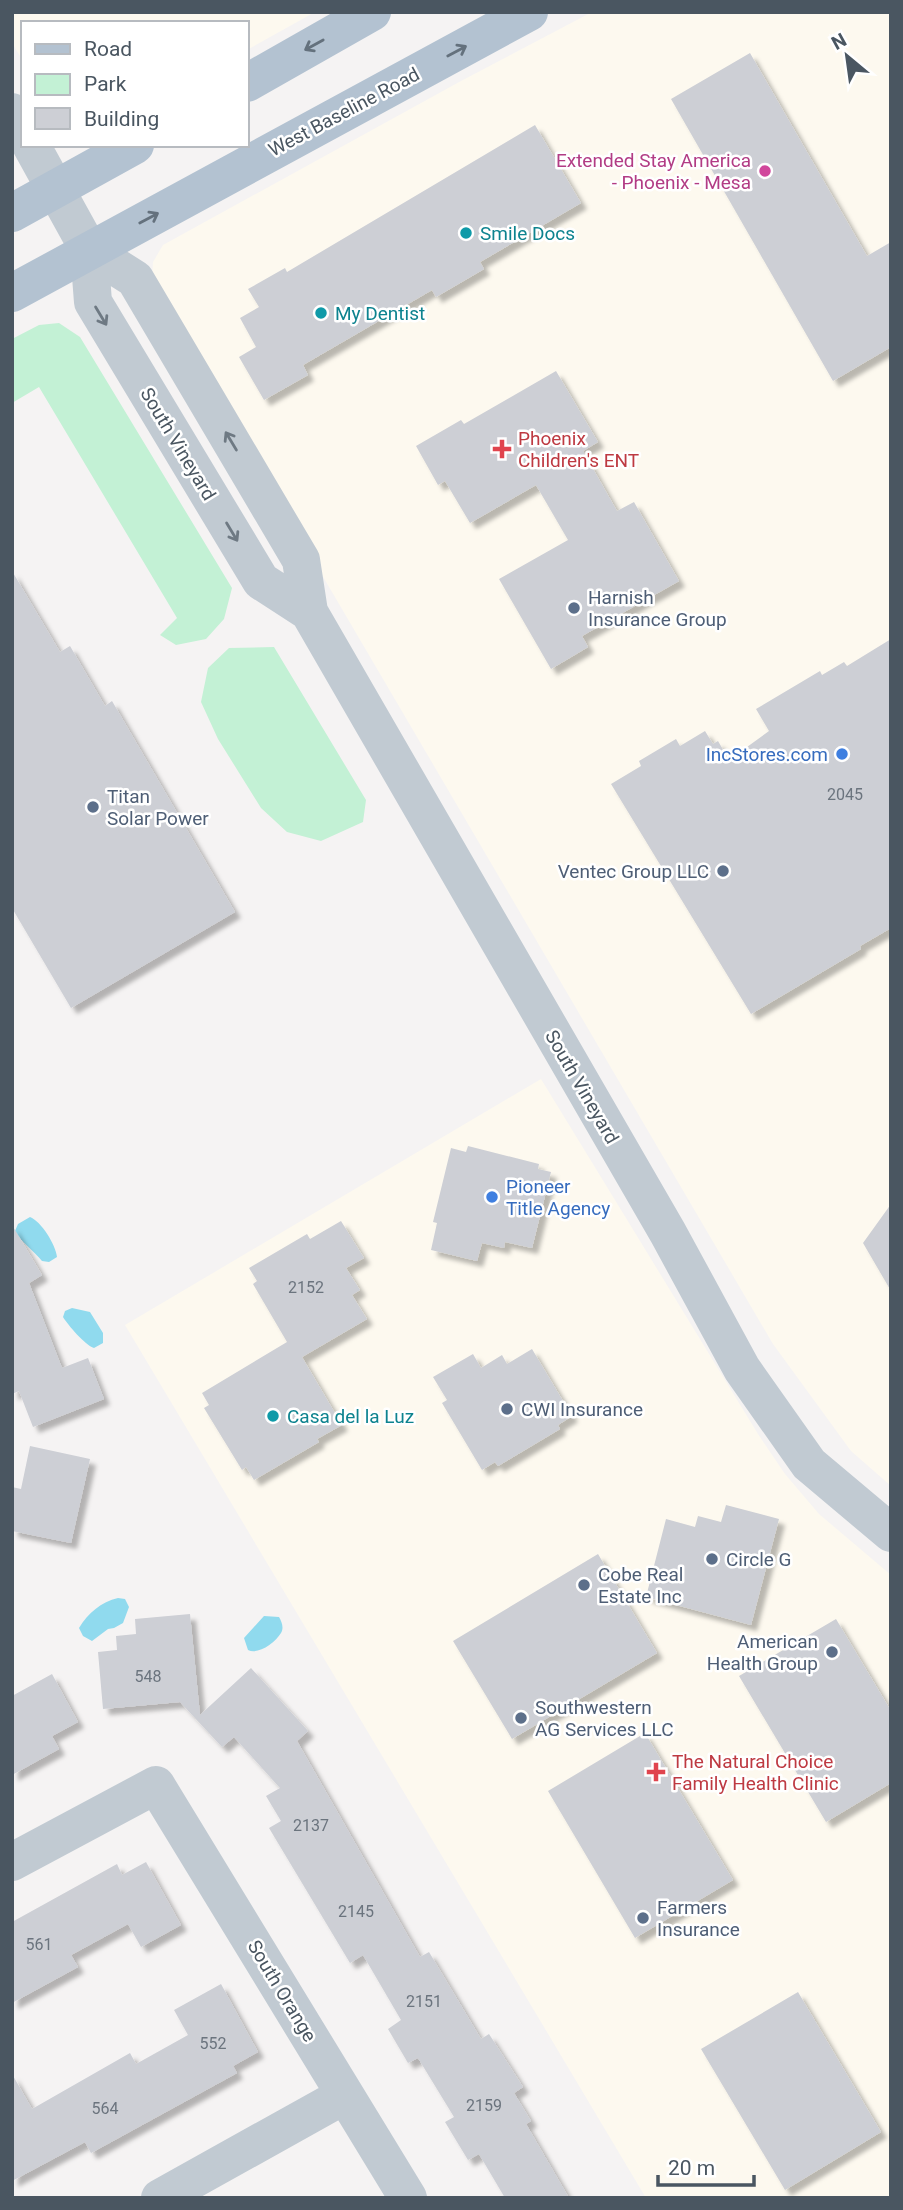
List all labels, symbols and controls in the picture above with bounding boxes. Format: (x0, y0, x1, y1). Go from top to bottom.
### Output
legend (21, 21, 248, 147)
north arrow (812, 21, 882, 91)
text: N (828, 28, 850, 55)
text: Road (84, 37, 132, 61)
one-way arrow (305, 38, 325, 52)
one-way arrow (446, 44, 467, 58)
street label: West Baseline Road (265, 63, 423, 161)
text: Park (84, 72, 127, 96)
text: Building (84, 107, 159, 131)
place label: Extended Stay America - Phoenix - Mesa (556, 149, 751, 194)
marker: Extended Stay America - Phoenix - Mesa (757, 163, 773, 179)
one-way arrow (138, 211, 159, 224)
place label: Smile Docs (480, 222, 575, 245)
marker: Smile Docs (458, 225, 474, 241)
place label: My Dentist (335, 302, 425, 325)
marker: My Dentist (313, 305, 329, 321)
one-way arrow (95, 306, 109, 326)
street label: South Vineyard (135, 384, 221, 504)
place label: Phoenix Children's ENT (518, 427, 639, 472)
one-way arrow (224, 432, 238, 452)
marker: Phoenix Children's ENT (492, 439, 512, 459)
one-way arrow (225, 521, 239, 541)
place label: Harnish Insurance Group (588, 586, 727, 631)
marker: Harnish Insurance Group (566, 600, 582, 616)
place label: IncStores.com (706, 743, 828, 766)
marker: IncStores.com (834, 746, 850, 762)
place label: Titan Solar Power (107, 785, 209, 830)
house number: 2045 (827, 785, 863, 804)
marker: Titan Solar Power (85, 799, 101, 815)
place label: Ventec Group LLC (558, 860, 709, 883)
marker: Ventec Group LLC (715, 863, 731, 879)
street label: South Vineyard (540, 1026, 624, 1148)
place label: Pioneer Title Agency (506, 1175, 610, 1220)
marker: Pioneer Title Agency (484, 1189, 500, 1205)
house number: 2152 (288, 1278, 324, 1297)
place label: CWI Insurance (521, 1398, 643, 1421)
marker: CWI Insurance (499, 1401, 515, 1417)
place label: Casa del la Luz (287, 1405, 414, 1428)
marker: Casa del la Luz (265, 1408, 281, 1424)
place label: Circle G (726, 1548, 792, 1571)
marker: Circle G (704, 1551, 720, 1567)
place label: Cobe Real Estate Inc (598, 1563, 683, 1608)
marker: Cobe Real Estate Inc (576, 1577, 592, 1593)
place label: American Health Group (707, 1630, 818, 1675)
marker: American Health Group (824, 1644, 840, 1660)
house number: 548 (135, 1667, 161, 1686)
place label: Southwestern AG Services LLC (535, 1696, 674, 1741)
marker: Southwestern AG Services LLC (513, 1710, 529, 1726)
place label: The Natural Choice Family Health Clinic (672, 1750, 839, 1795)
marker: The Natural Choice Family Health Clinic (646, 1762, 666, 1782)
house number: 2137 (293, 1816, 329, 1835)
place label: Farmers Insurance (657, 1896, 740, 1941)
house number: 2145 (338, 1902, 374, 1921)
marker: Farmers Insurance (635, 1910, 651, 1926)
house number: 561 (26, 1935, 52, 1954)
street label: South Orange (243, 1936, 321, 2046)
house number: 2151 (406, 1992, 442, 2011)
house number: 552 (200, 2034, 226, 2053)
house number: 2159 (466, 2096, 502, 2115)
house number: 564 (92, 2099, 118, 2118)
scale bar (658, 2144, 754, 2188)
text: 20 m (668, 2156, 715, 2180)

